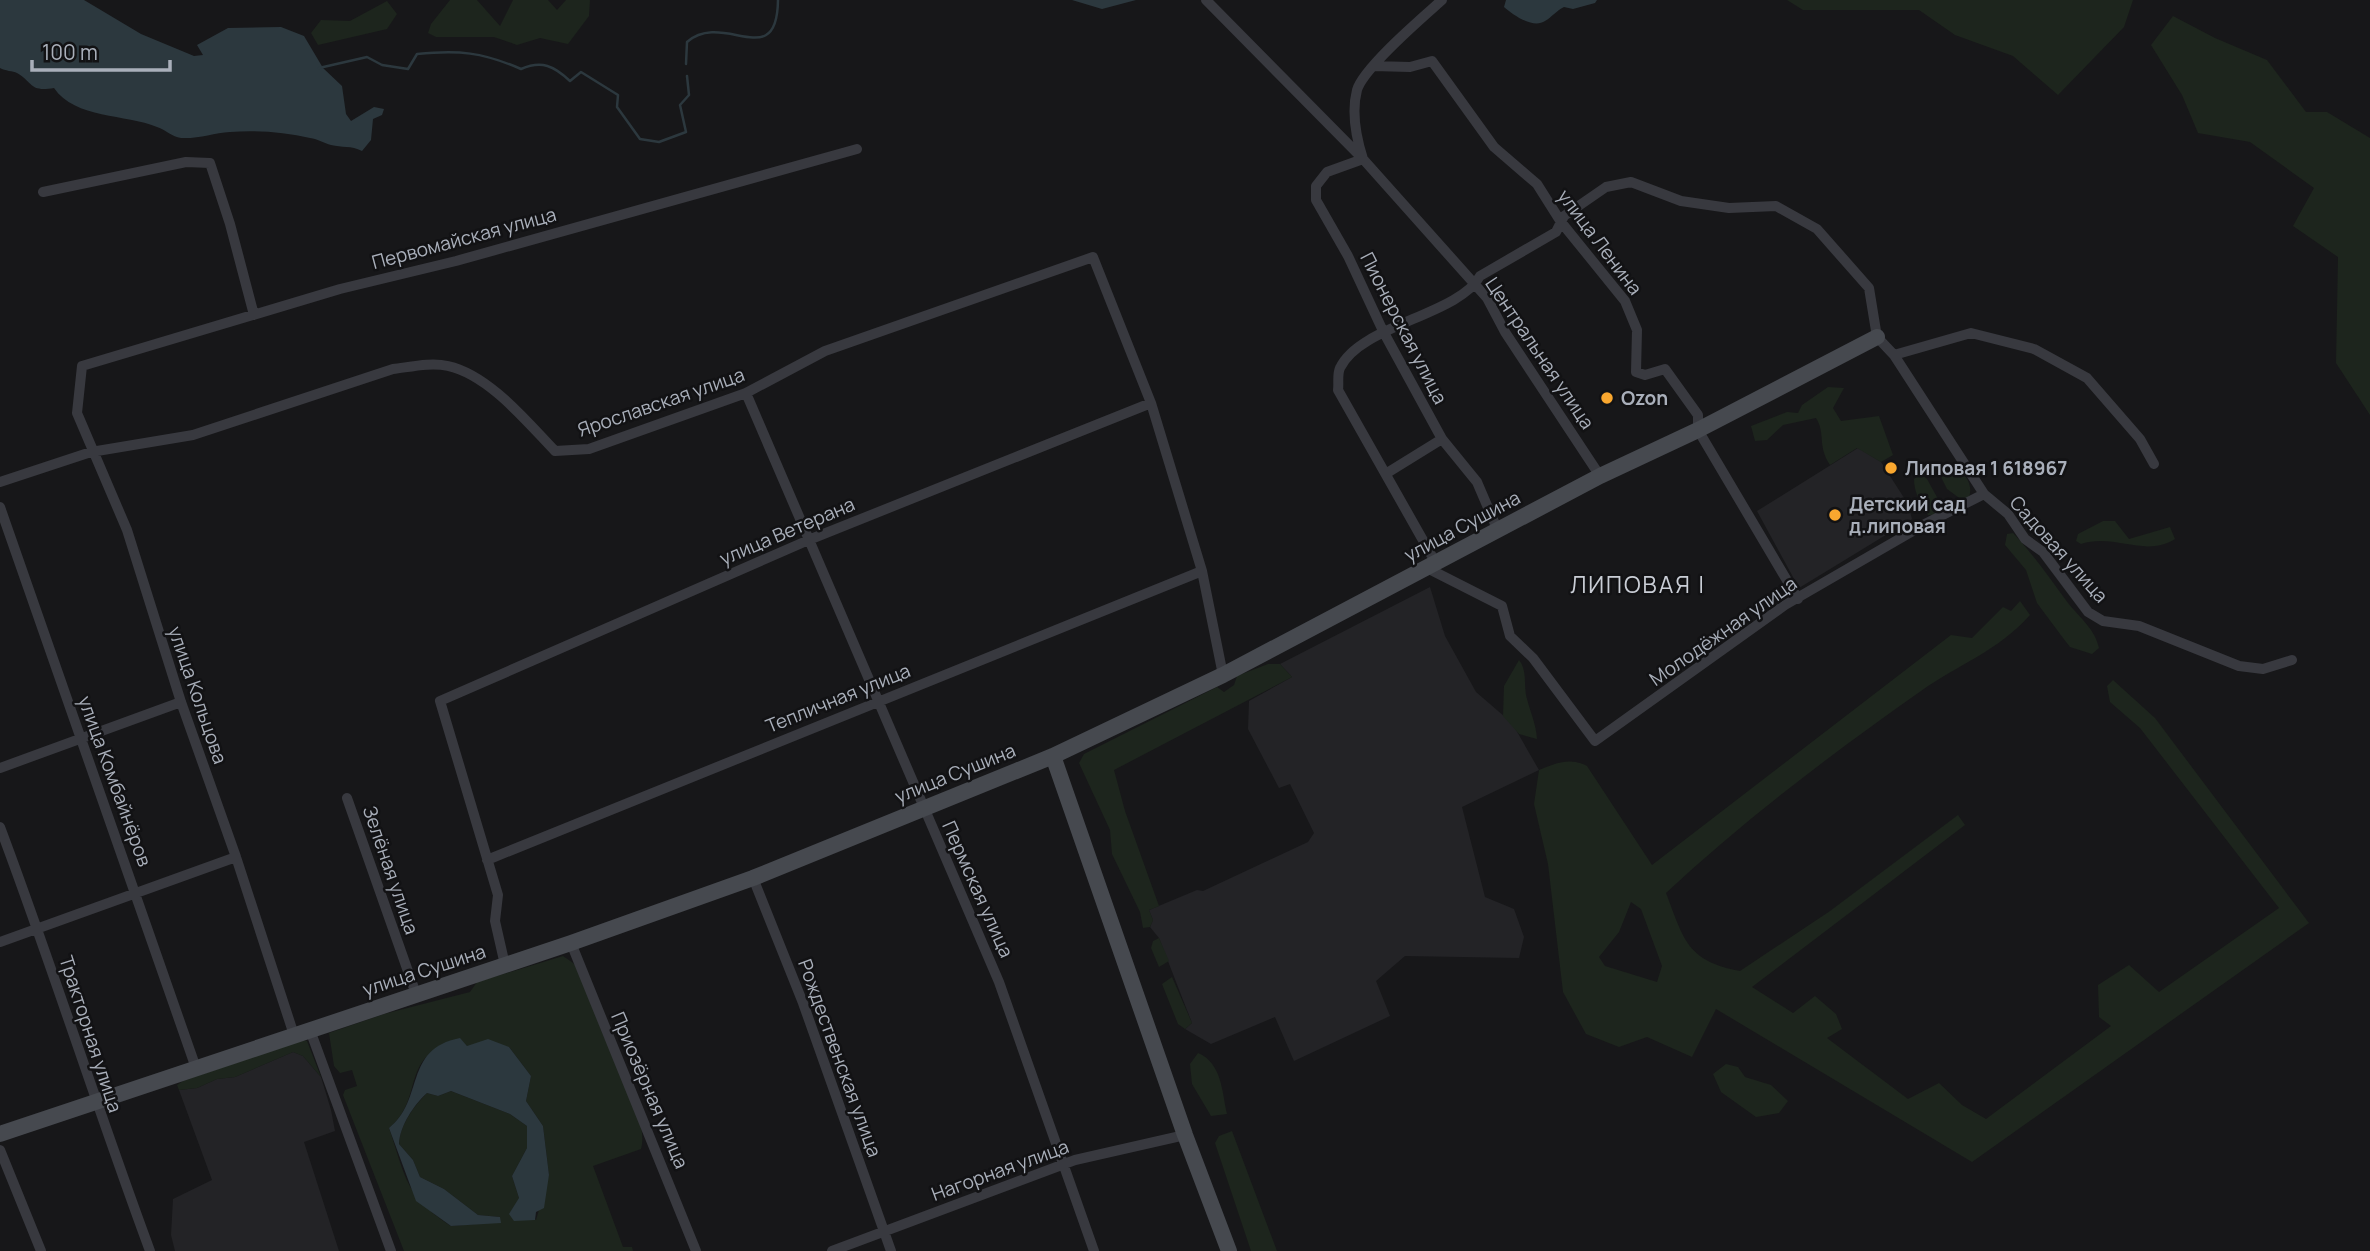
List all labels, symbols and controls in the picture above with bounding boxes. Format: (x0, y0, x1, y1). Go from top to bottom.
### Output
scale bar (32, 28, 170, 72)
text: 100 m (42, 38, 98, 66)
street label: улица Ленина (1552, 184, 1648, 300)
street label: Первомайская улица (369, 201, 559, 275)
street label: Пионерская улица (1354, 248, 1454, 408)
street label: Центральная улица (1479, 272, 1601, 434)
street label: Ярославская улица (574, 361, 748, 443)
place label: Ozon (1621, 385, 1668, 411)
marker: Ozon (1599, 390, 1615, 406)
place label: Липовая 1 618967 (1905, 455, 2067, 481)
marker: Липовая 1 618967 (1883, 460, 1899, 476)
street label: улица Сушина (1399, 484, 1525, 568)
street label: Садовая улица (2004, 490, 2114, 608)
street label: улица Ветерана (715, 491, 859, 571)
place label: Детский сад д.липовая (1849, 491, 1966, 539)
marker: Детский сад д.липовая (1827, 507, 1843, 523)
district label: ЛИПОВАЯ I (1570, 568, 1706, 600)
street label: Молодёжная улица (1644, 570, 1802, 692)
street label: улица Кольцова (162, 623, 234, 767)
street label: Тепличная улица (762, 657, 914, 739)
street label: улица Комбайнёров (72, 692, 158, 870)
street label: улица Сушина (891, 737, 1019, 809)
street label: Зелёная улица (357, 802, 425, 938)
street label: Пермская улица (936, 817, 1020, 961)
street label: улица Сушина (359, 938, 489, 1002)
street label: Тракторная улица (53, 952, 129, 1116)
street label: Рождественская улица (792, 955, 888, 1161)
street label: Приозёрная улица (605, 1008, 695, 1172)
street label: Нагорная улица (928, 1133, 1072, 1207)

